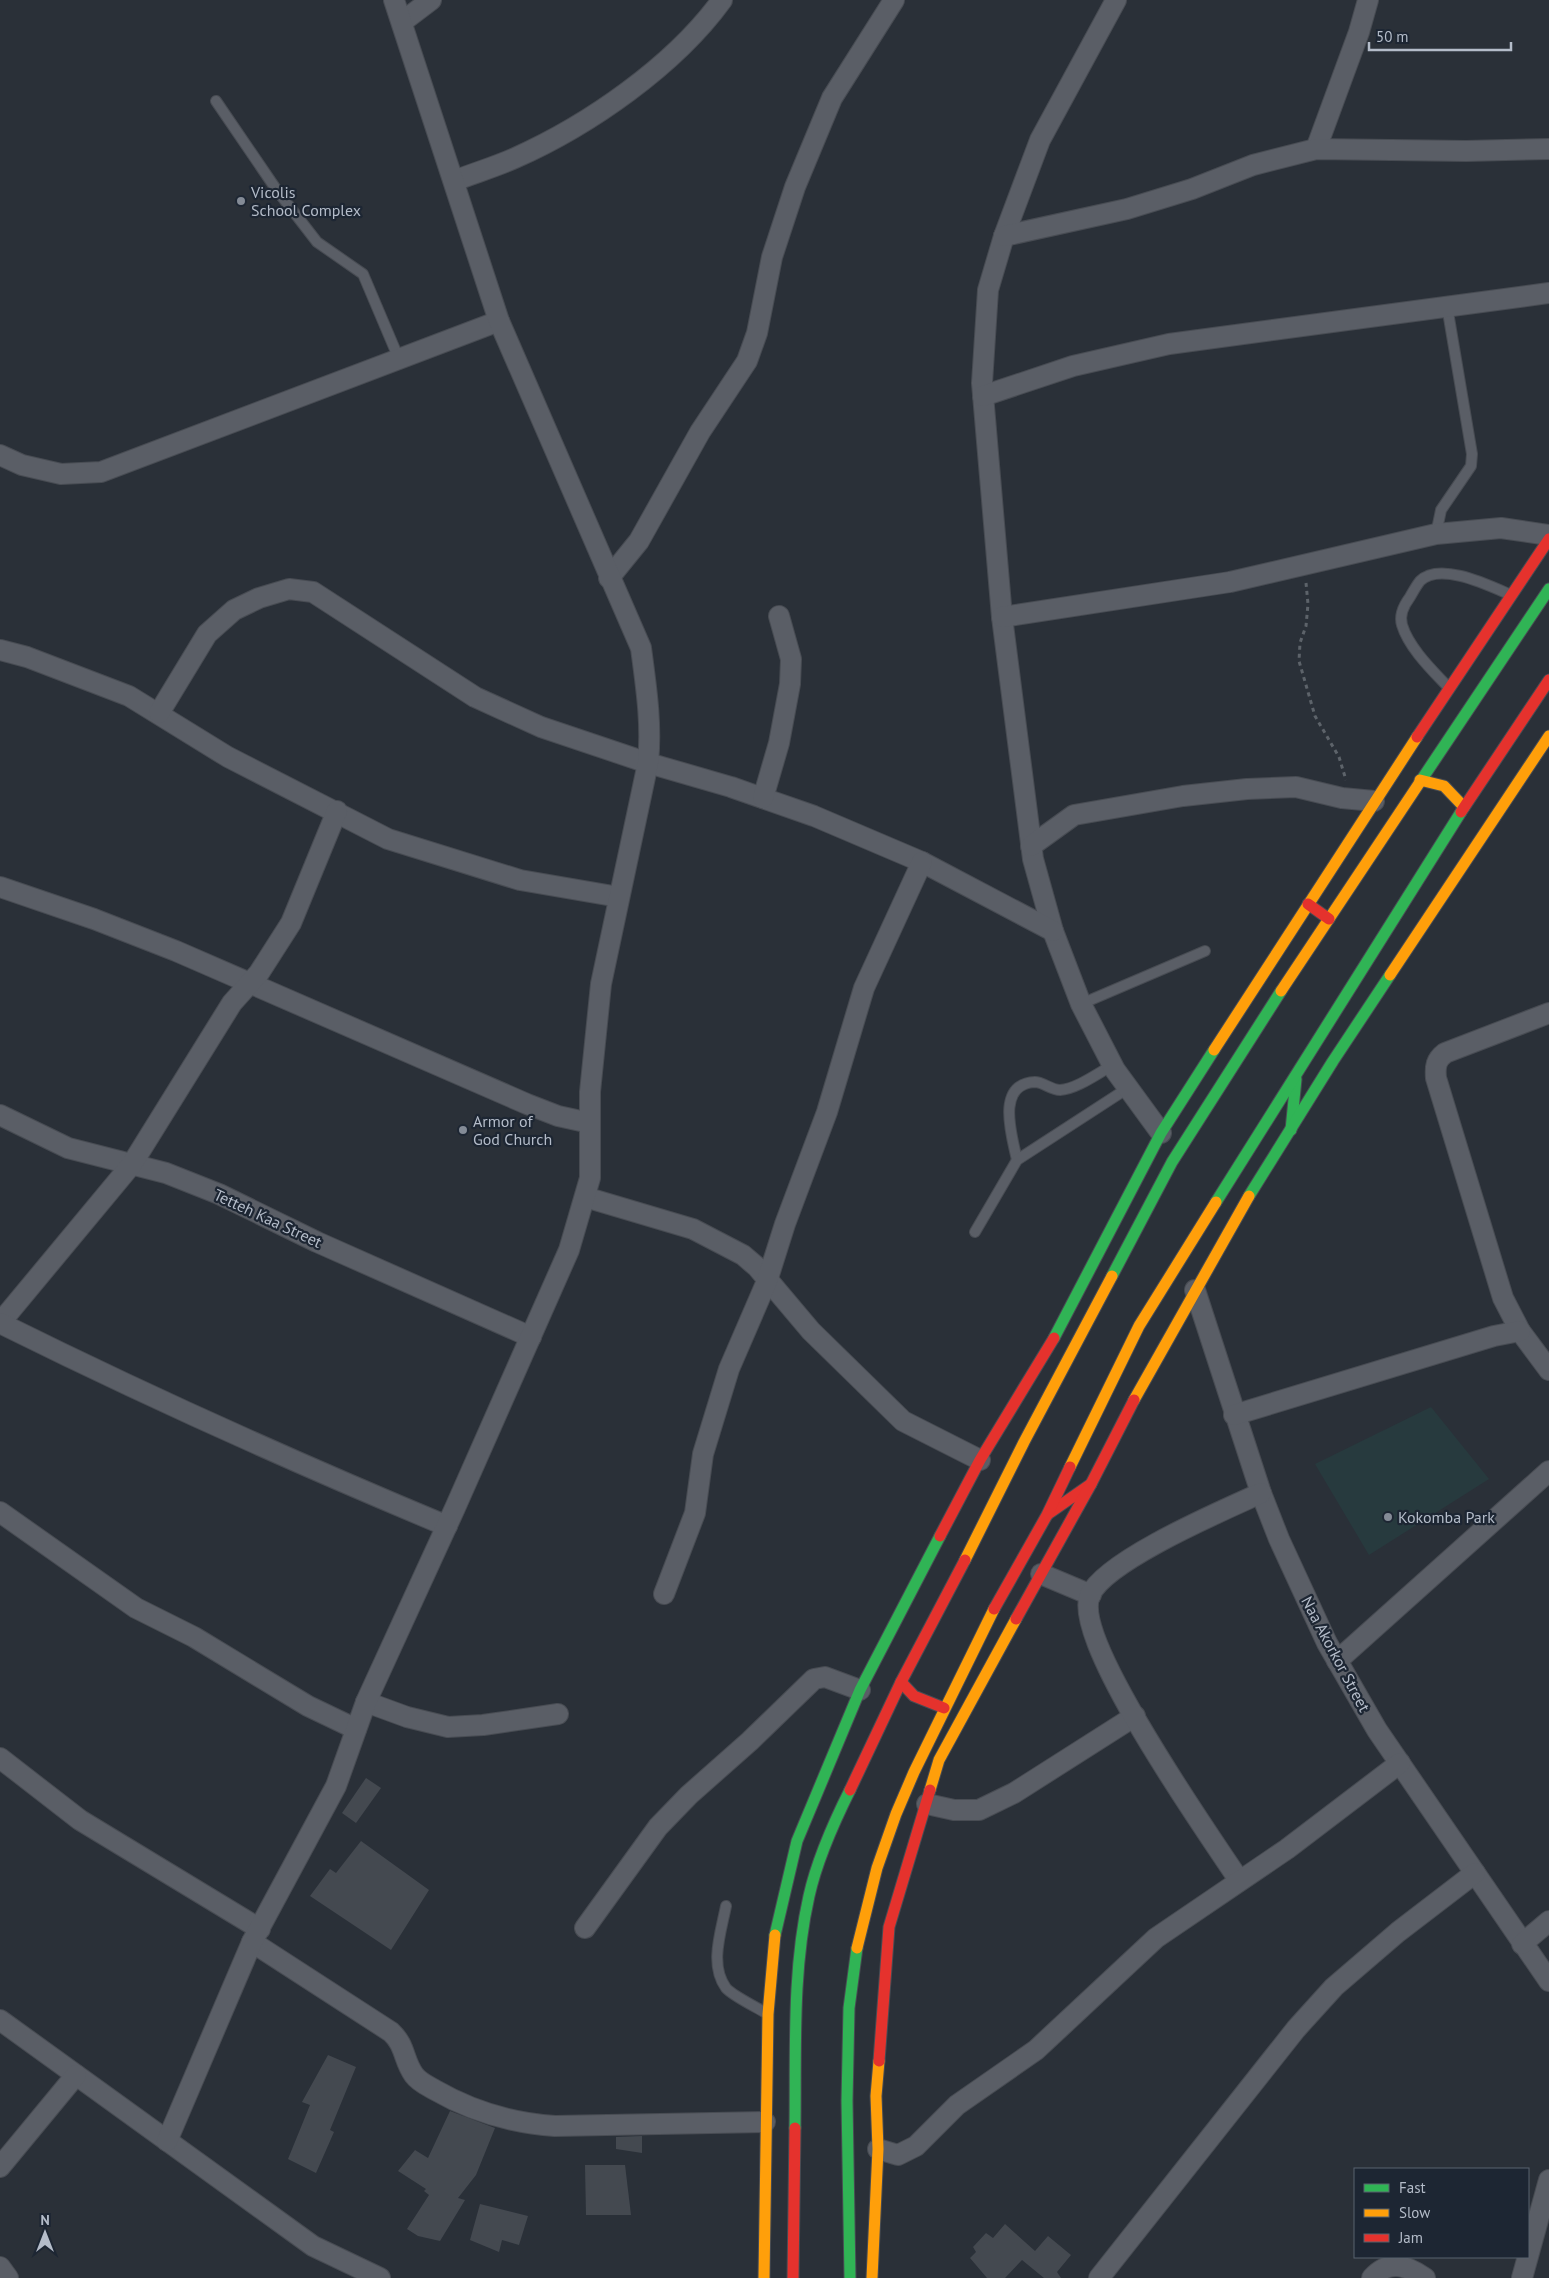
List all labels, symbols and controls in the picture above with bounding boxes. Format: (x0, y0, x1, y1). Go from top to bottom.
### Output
scale bar (1369, 20, 1512, 52)
text: 50 m (1376, 27, 1409, 46)
place label: Vicolis School Complex (250, 182, 361, 220)
marker: Vicolis School Complex (235, 195, 247, 207)
place label: Armor of God Church (473, 1111, 552, 1149)
marker: Armor of God Church (457, 1124, 469, 1136)
street label: Tetteh Kaa Street (211, 1184, 326, 1252)
place label: Kokomba Park (1398, 1507, 1495, 1527)
marker: Kokomba Park (1382, 1511, 1394, 1523)
street label: Naa Akorkor Street (1297, 1593, 1375, 1716)
legend (1354, 2168, 1529, 2258)
text: Fast (1399, 2178, 1426, 2197)
text: Slow (1399, 2203, 1430, 2222)
north arrow (20, 2208, 70, 2258)
text: N (40, 2211, 50, 2229)
text: Jam (1398, 2228, 1423, 2247)

